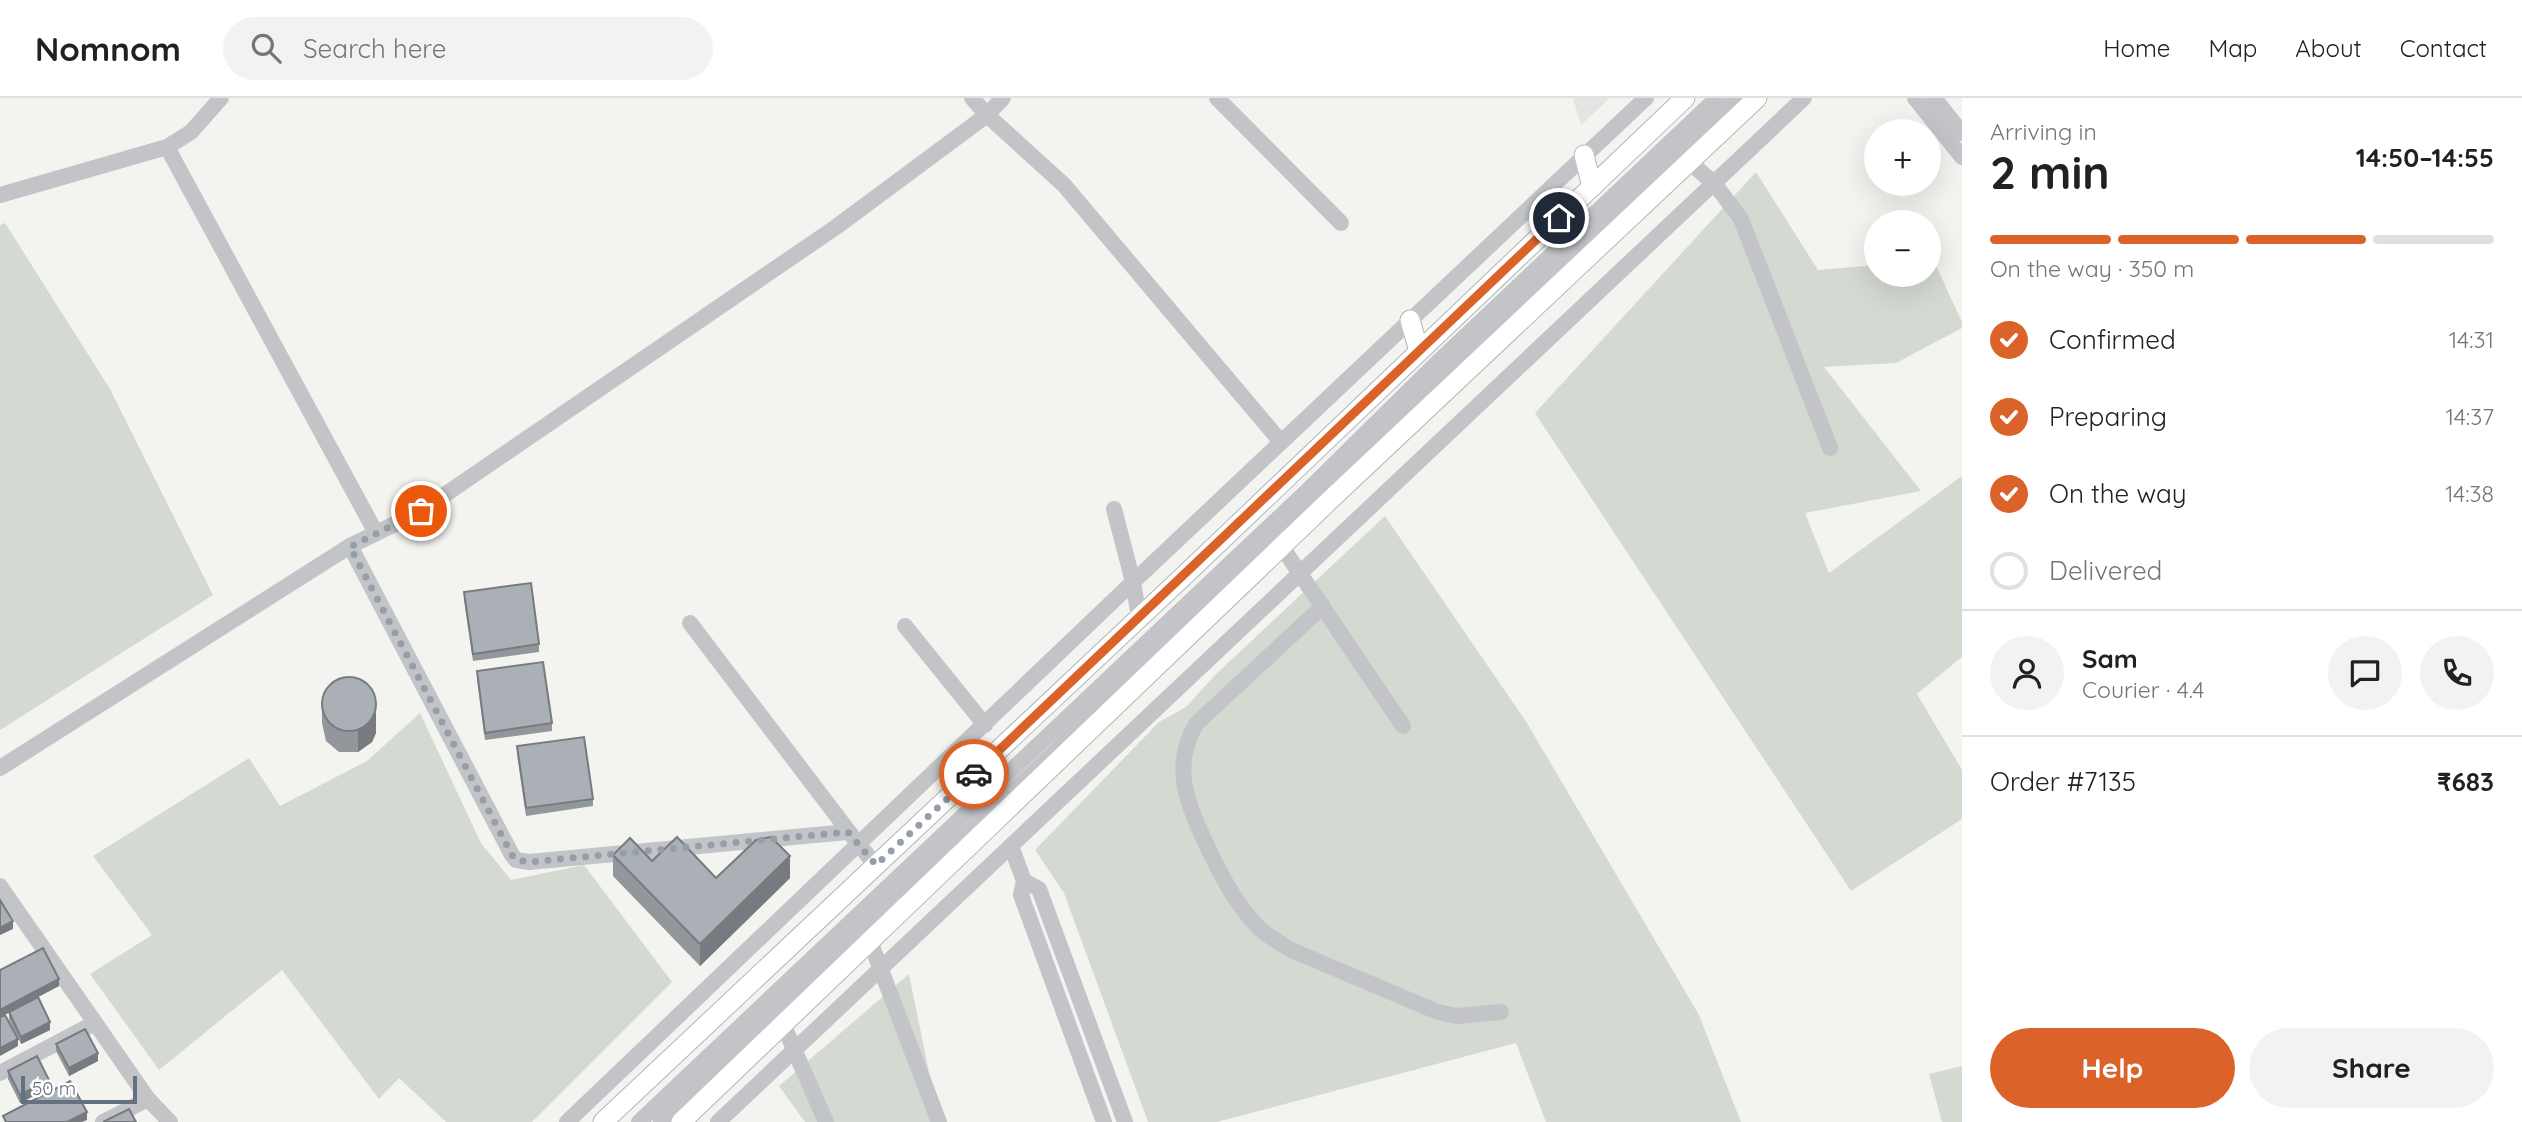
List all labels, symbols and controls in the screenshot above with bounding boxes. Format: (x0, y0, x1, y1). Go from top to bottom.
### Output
search box (223, 17, 713, 80)
text: Nomnom (35, 28, 181, 69)
icon: search (247, 29, 285, 67)
text: Search here (303, 32, 447, 65)
text: Home (2103, 33, 2170, 63)
text: Map (2208, 33, 2257, 63)
text: About (2295, 33, 2362, 63)
text: Contact (2400, 33, 2487, 63)
text: Arriving in (1990, 117, 2097, 146)
map controls (1864, 119, 1941, 287)
button: + (1864, 119, 1941, 196)
text: 14:50–14:55 (2356, 141, 2494, 174)
text: 2 min (1990, 143, 2110, 201)
pin (1529, 188, 1589, 248)
icon: home (1540, 199, 1578, 237)
button: − (1864, 210, 1941, 287)
text: On the way · 350 m (1990, 254, 2194, 283)
icon: check (1990, 321, 2028, 359)
text: Confirmed (2049, 323, 2176, 356)
text: 14:31 (2449, 325, 2494, 354)
icon: check (1990, 398, 2028, 436)
text: Preparing (2049, 400, 2167, 433)
text: 14:37 (2446, 402, 2494, 431)
icon: check (1990, 475, 2028, 513)
text: On the way (2049, 477, 2187, 510)
text: 14:38 (2445, 479, 2494, 508)
pin (391, 481, 451, 541)
icon: bag (402, 492, 440, 530)
text: Delivered (2049, 554, 2162, 587)
button: person (1990, 636, 2064, 710)
button: chat (2328, 636, 2402, 710)
button: phone (2420, 636, 2494, 710)
text: Sam (2082, 642, 2138, 675)
text: Courier · 4.4 (2082, 675, 2204, 704)
courier (939, 739, 1009, 809)
icon: car (955, 755, 993, 793)
text: Order #7135 (1990, 765, 2136, 798)
text: ₹683 (2437, 765, 2494, 798)
button: Help (1990, 1028, 2235, 1108)
button: Share (2249, 1028, 2494, 1108)
scale bar (21, 1073, 136, 1105)
text: 50 m (32, 1076, 76, 1100)

